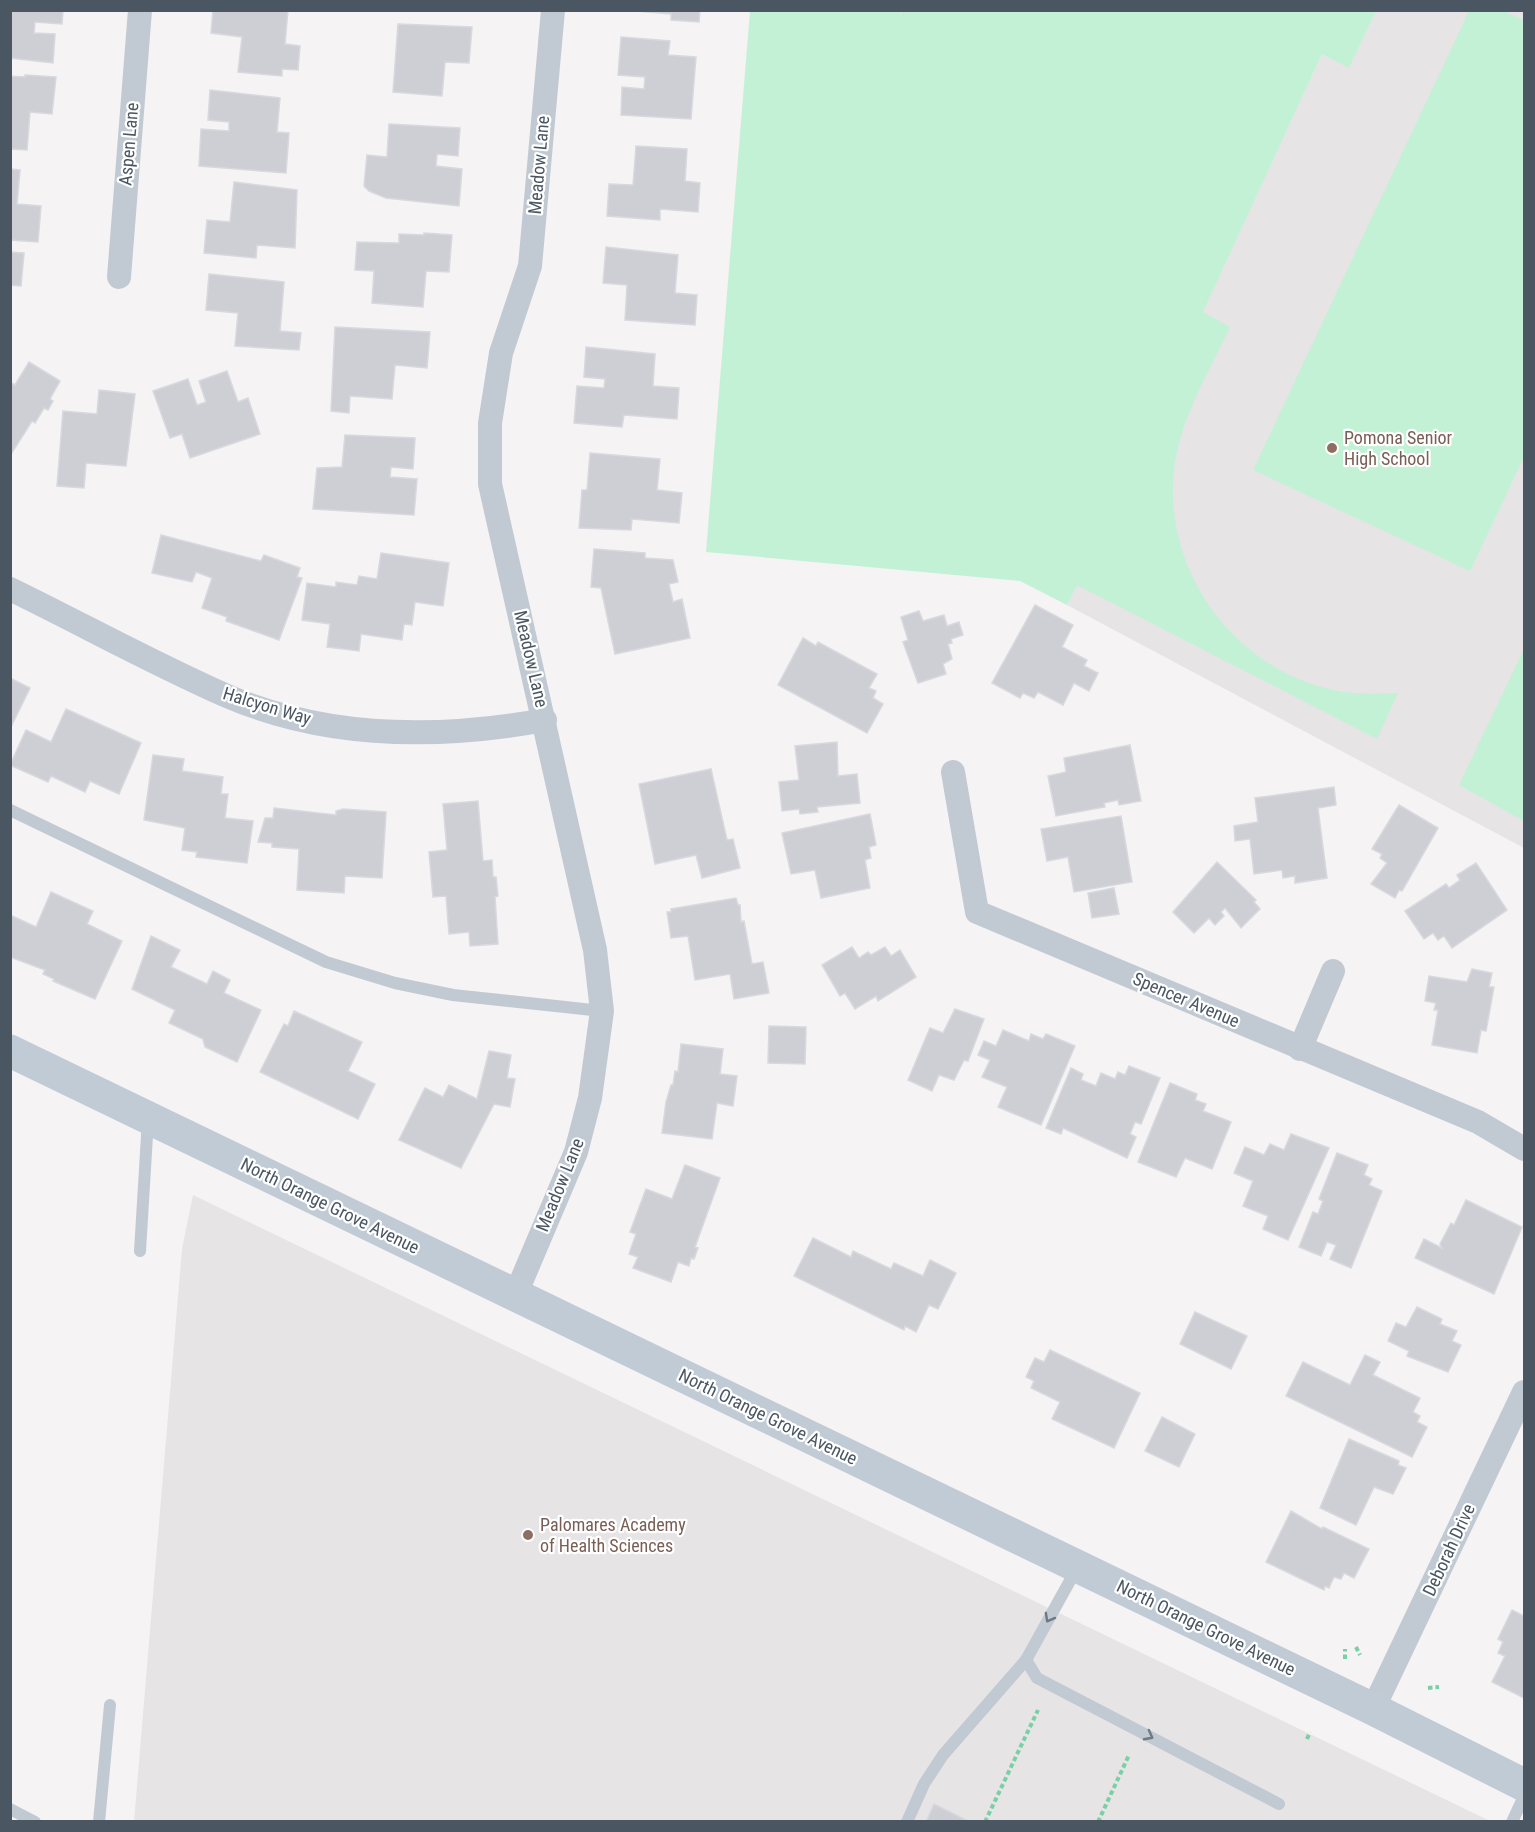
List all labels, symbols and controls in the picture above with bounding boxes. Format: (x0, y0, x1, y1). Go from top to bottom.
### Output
street label: Aspen Lane (114, 102, 143, 186)
street label: Meadow Lane (524, 115, 553, 215)
place label: Pomona Senior High School (1344, 427, 1453, 469)
marker: Pomona Senior High School (1325, 441, 1339, 455)
street label: Meadow Lane (510, 608, 553, 709)
street label: Halcyon Way (221, 682, 314, 729)
street label: Spencer Avenue (1130, 968, 1243, 1031)
street label: Meadow Lane (531, 1135, 588, 1235)
street label: North Orange Grove Avenue (238, 1153, 423, 1258)
street label: North Orange Grove Avenue (676, 1364, 861, 1469)
street label: Deborah Drive (1418, 1500, 1479, 1599)
place label: Palomares Academy of Health Sciences (540, 1514, 686, 1556)
marker: Palomares Academy of Health Sciences (521, 1528, 535, 1542)
street label: North Orange Grove Avenue (1114, 1575, 1299, 1680)
one-way arrow (1045, 1612, 1056, 1622)
one-way arrow (1143, 1729, 1154, 1740)

